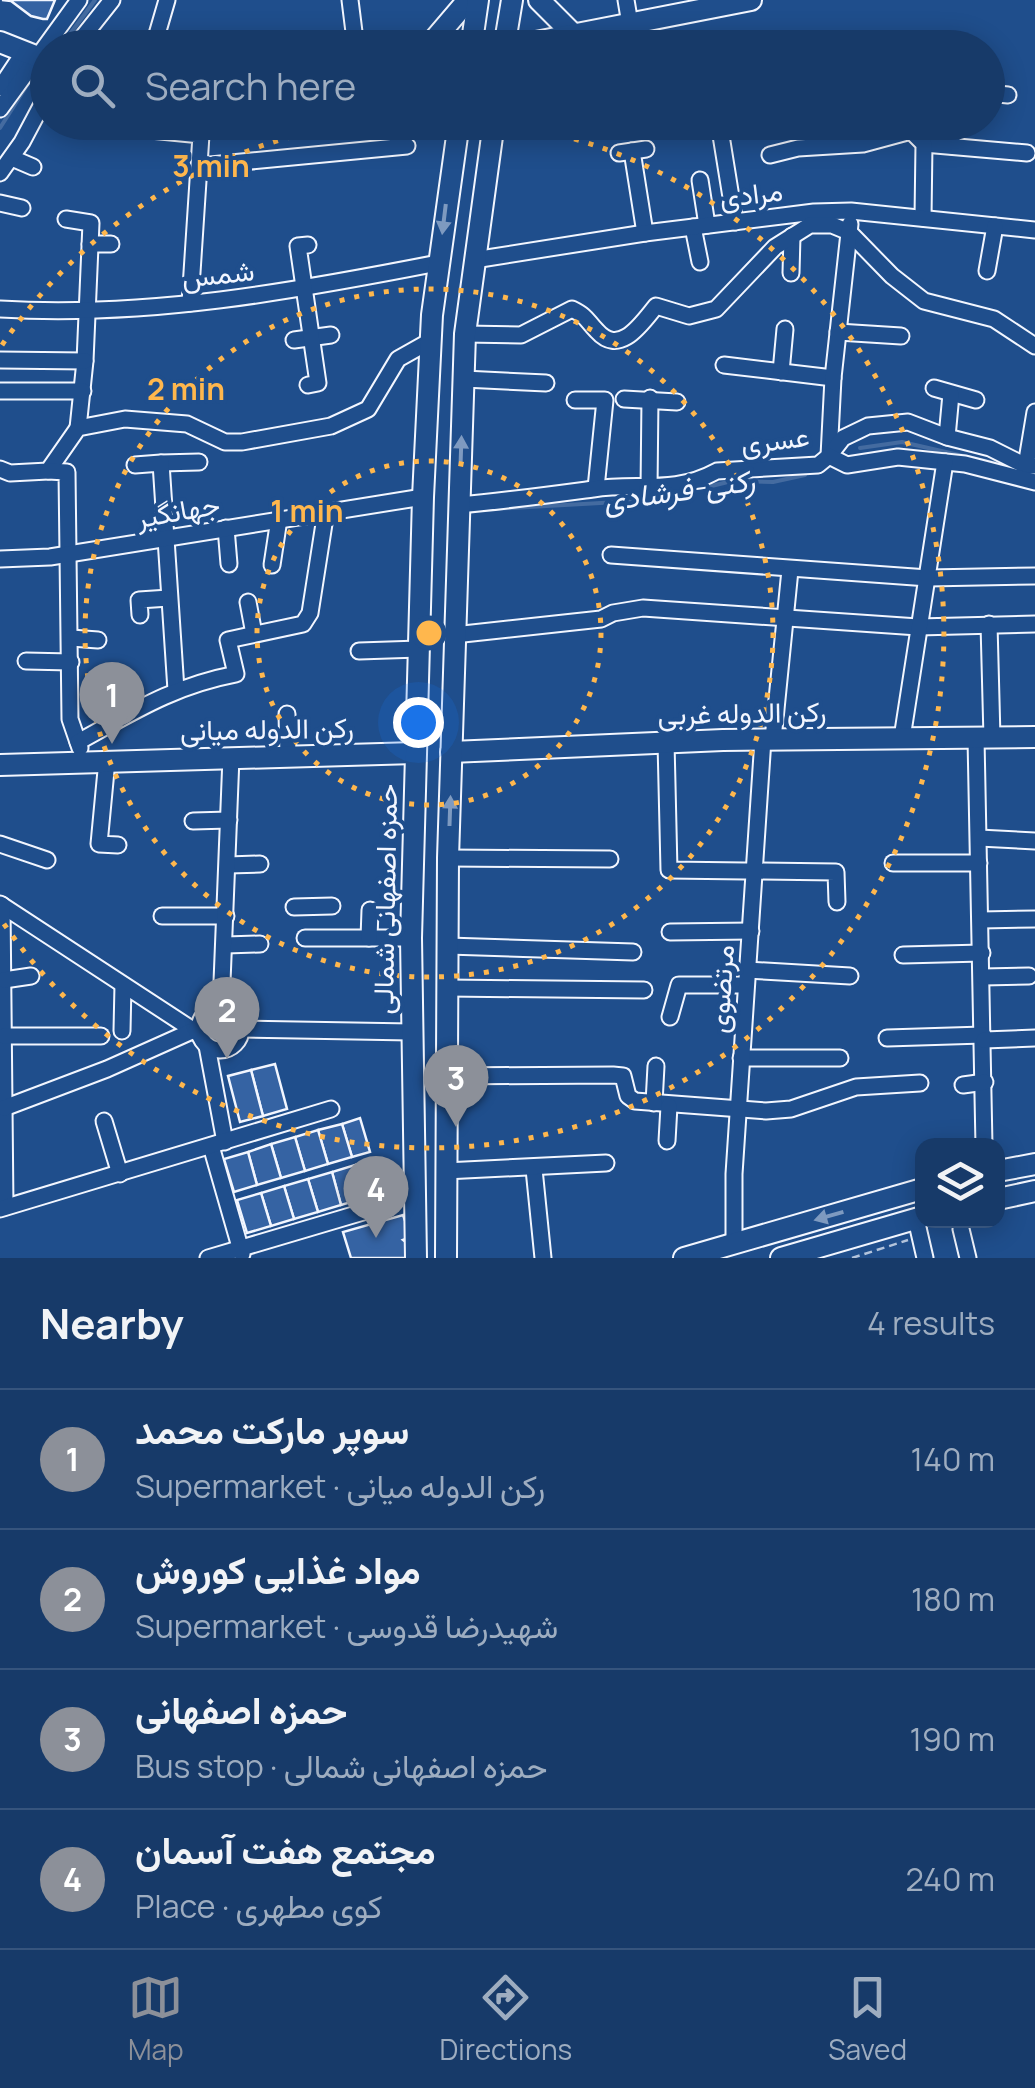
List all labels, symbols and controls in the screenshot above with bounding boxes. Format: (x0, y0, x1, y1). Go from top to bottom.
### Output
search box (30, 30, 1005, 140)
icon: search (65, 58, 120, 113)
text: Search here (145, 59, 356, 111)
text: 3 min (172, 145, 250, 186)
street label: مرادی (717, 170, 785, 216)
one-way arrow (436, 204, 452, 235)
street label: شمس (180, 250, 256, 296)
text: 2 min (147, 368, 225, 409)
street label: عسری (738, 416, 811, 462)
one-way arrow (453, 434, 469, 466)
water label: رکنی-فرشادی (600, 459, 757, 520)
street label: جهانگیر (132, 484, 223, 536)
text: 1 min (270, 490, 344, 531)
centre of rings (411, 615, 447, 651)
pin: 1 (80, 662, 144, 744)
street label: رکن الدوله غربی (657, 692, 827, 732)
your location (393, 697, 444, 748)
street label: رکن الدوله میانی (180, 707, 354, 749)
street label: حمزه اصفهانی شمالی (363, 783, 405, 1015)
one-way arrow (442, 794, 458, 826)
street label: مرتضوی (698, 943, 742, 1034)
pin: 2 (194, 976, 260, 1059)
pin: 3 (424, 1044, 488, 1127)
map controls (915, 1138, 1005, 1228)
button: layers (915, 1138, 1005, 1228)
pin: 4 (344, 1156, 408, 1238)
one-way arrow (813, 1209, 844, 1224)
text: Nearby (40, 1294, 184, 1352)
text: 4 results (867, 1301, 995, 1345)
text: سوپر مارکت محمد (135, 1403, 409, 1455)
text: 1 (65, 1437, 80, 1481)
text: 140 m (911, 1437, 995, 1481)
text: Supermarket · رکن الدوله میانی (135, 1464, 545, 1508)
text: مواد غذایی کوروش (135, 1543, 421, 1595)
text: 2 (63, 1577, 82, 1621)
text: 180 m (911, 1577, 995, 1621)
text: Supermarket · شهیدرضا قدوسی (135, 1604, 558, 1648)
text: حمزه اصفهانی (135, 1683, 347, 1735)
text: 3 (63, 1717, 82, 1761)
text: 190 m (910, 1717, 995, 1761)
text: Bus stop · حمزه اصفهانی شمالی (135, 1744, 547, 1788)
text: مجتمع هفت آسمان (135, 1823, 436, 1875)
text: 4 (63, 1857, 82, 1901)
text: 240 m (905, 1857, 995, 1901)
text: Place · کوی مطهری (135, 1884, 383, 1928)
tab: Map (128, 1970, 184, 2068)
tab: Directions (440, 1970, 572, 2068)
tab: Saved (828, 1970, 907, 2068)

